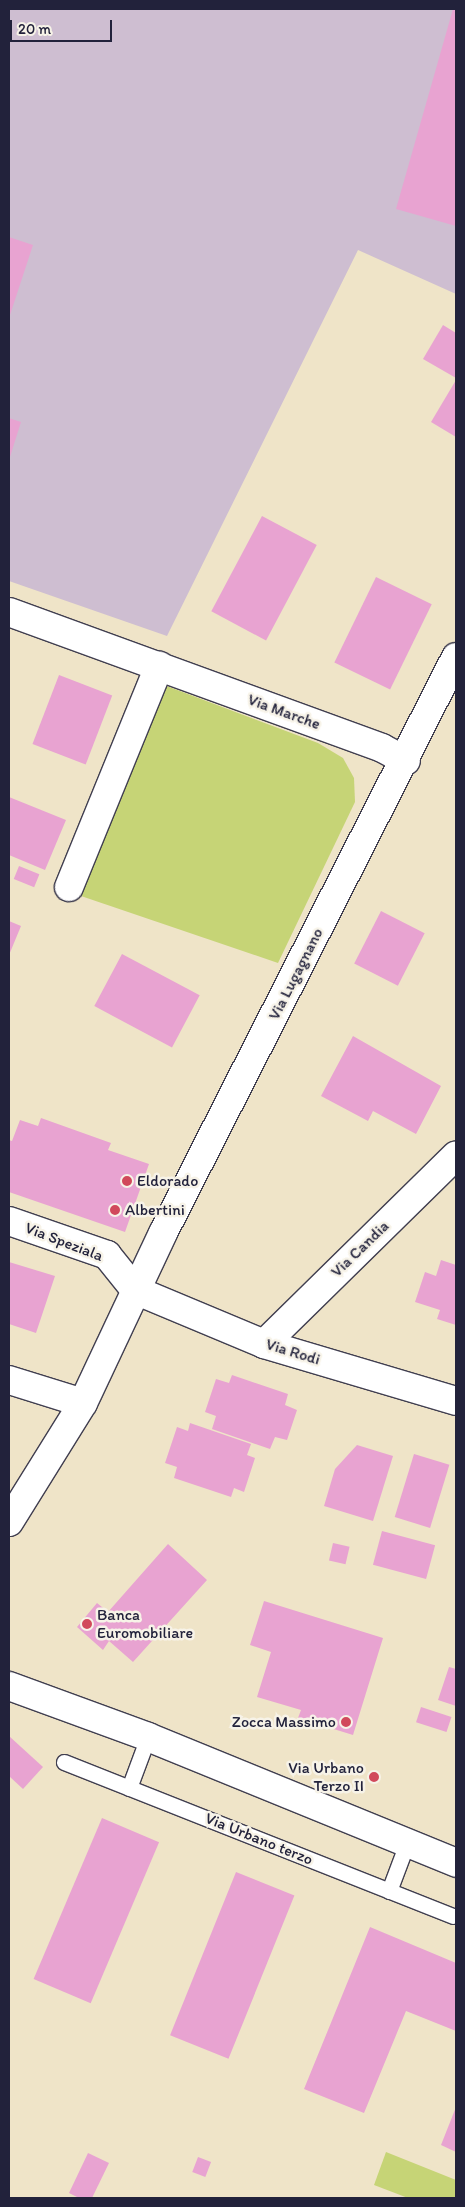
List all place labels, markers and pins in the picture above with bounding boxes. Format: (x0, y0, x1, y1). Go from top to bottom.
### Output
place label: Eldorado (137, 1171, 198, 1191)
marker: Eldorado (121, 1175, 133, 1187)
place label: Albertini (125, 1200, 185, 1220)
marker: Albertini (109, 1204, 121, 1216)
place label: Banca Euromobiliare (97, 1605, 193, 1643)
marker: Banca Euromobiliare (81, 1618, 93, 1630)
place label: Zocca Massimo (232, 1712, 336, 1732)
marker: Zocca Massimo (340, 1716, 352, 1728)
place label: Via Urbano Terzo II (288, 1758, 364, 1796)
marker: Via Urbano Terzo II (368, 1771, 380, 1783)

